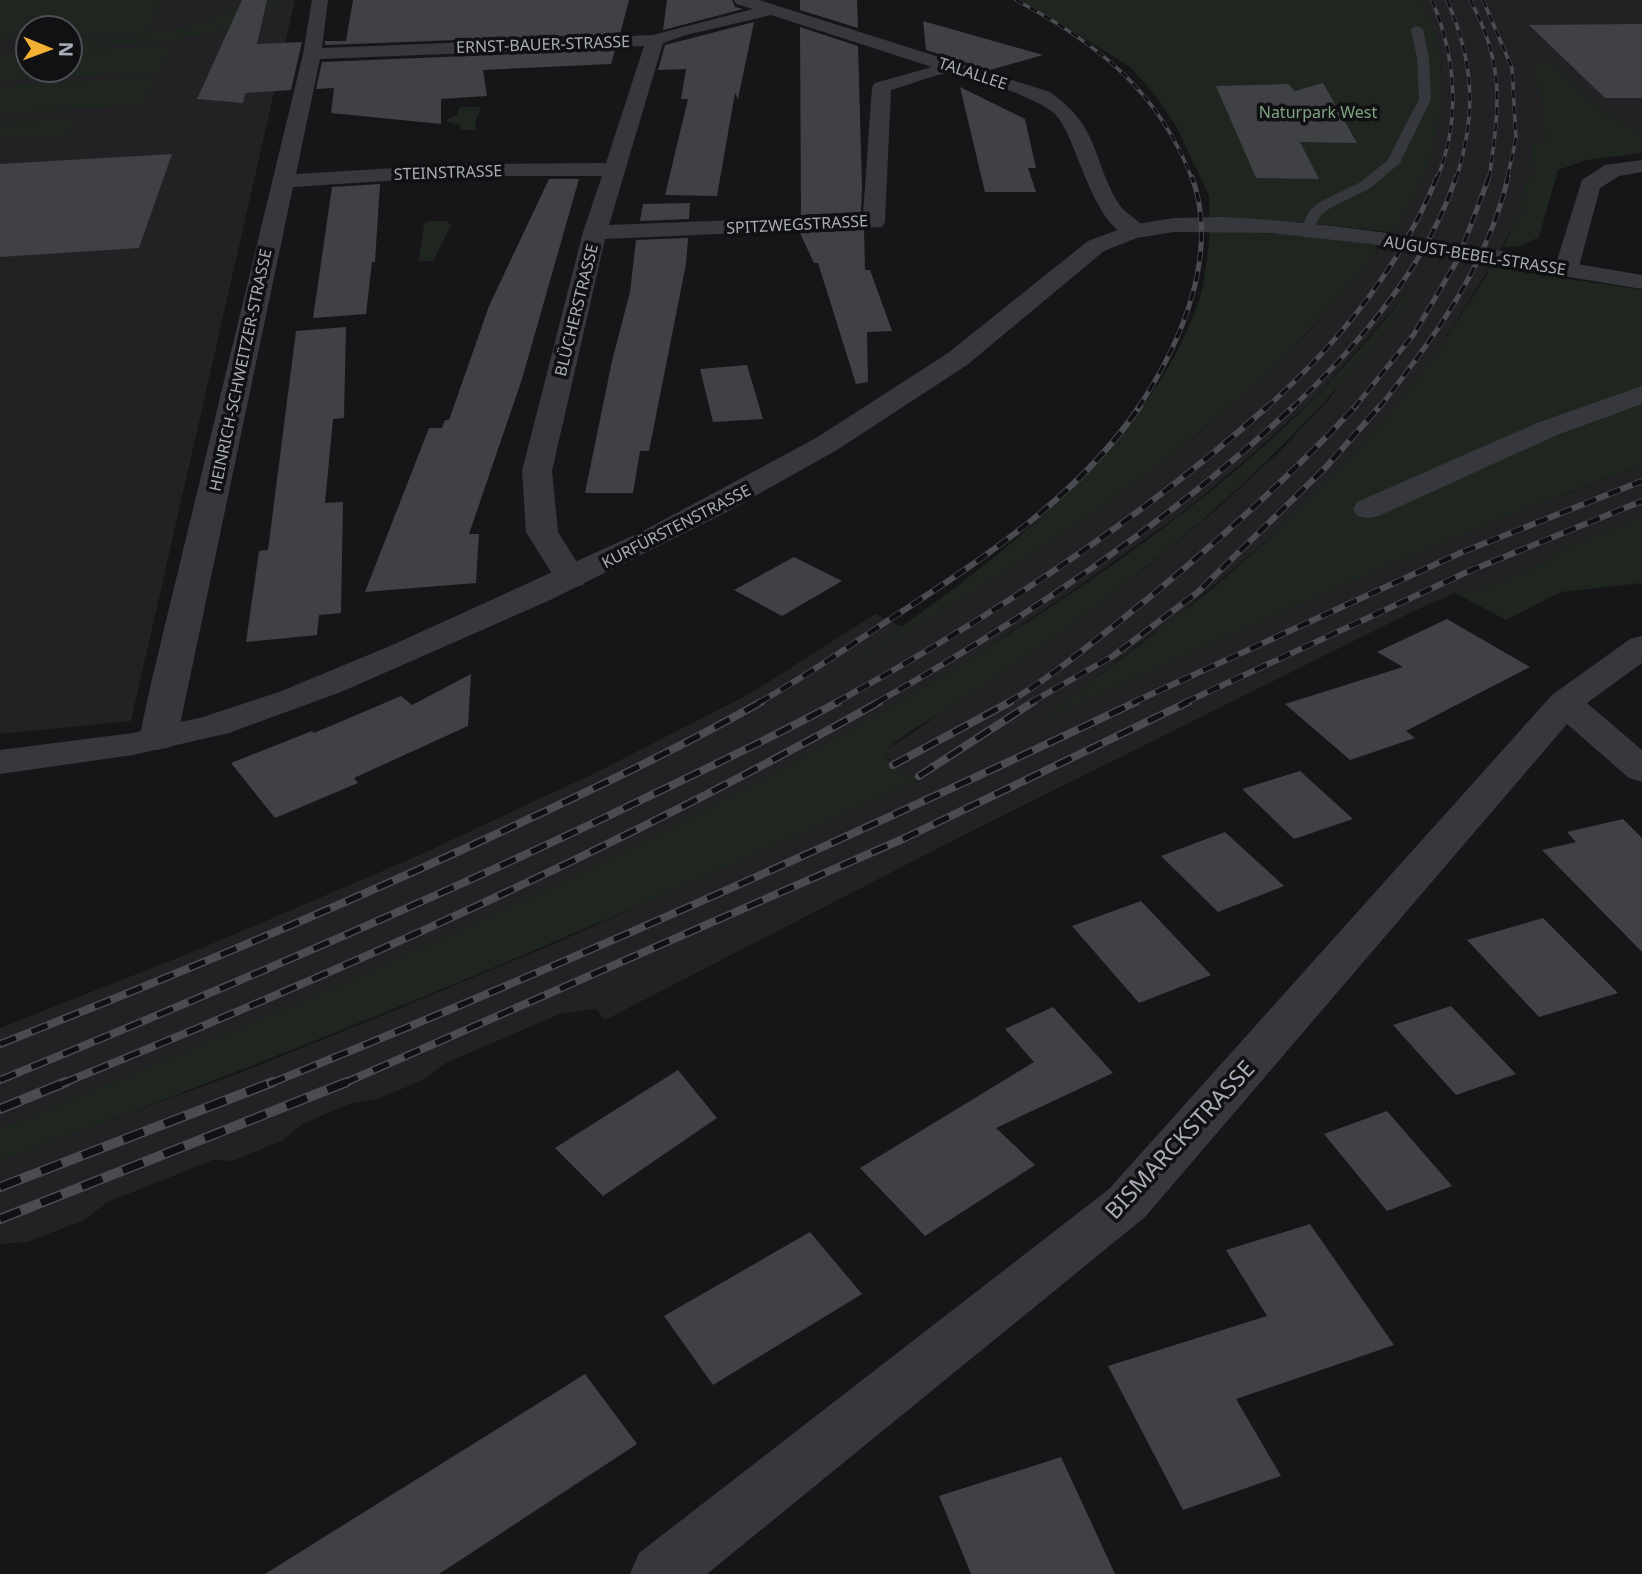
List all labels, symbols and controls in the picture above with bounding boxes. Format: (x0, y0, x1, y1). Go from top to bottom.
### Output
north arrow (14, 14, 84, 84)
street label: ERNST-BAUER-STRASSE (456, 30, 630, 58)
text: N (53, 41, 79, 57)
street label: TALALLEE (936, 52, 1010, 94)
park label: Naturpark West (1259, 101, 1378, 123)
street label: STEINSTRASSE (393, 159, 503, 185)
street label: SPITZWEGSTRASSE (726, 209, 868, 239)
street label: AUGUST-BEBEL-STRASSE (1382, 230, 1568, 280)
street label: BLÜCHERSTRASSE (549, 242, 603, 378)
street label: HEINRICH-SCHWEITZER-STRASSE (204, 247, 276, 493)
street label: KURFÜRSTENSTRASSE (598, 479, 754, 573)
street label: BISMARCKSTRASSE (1097, 1053, 1261, 1225)

